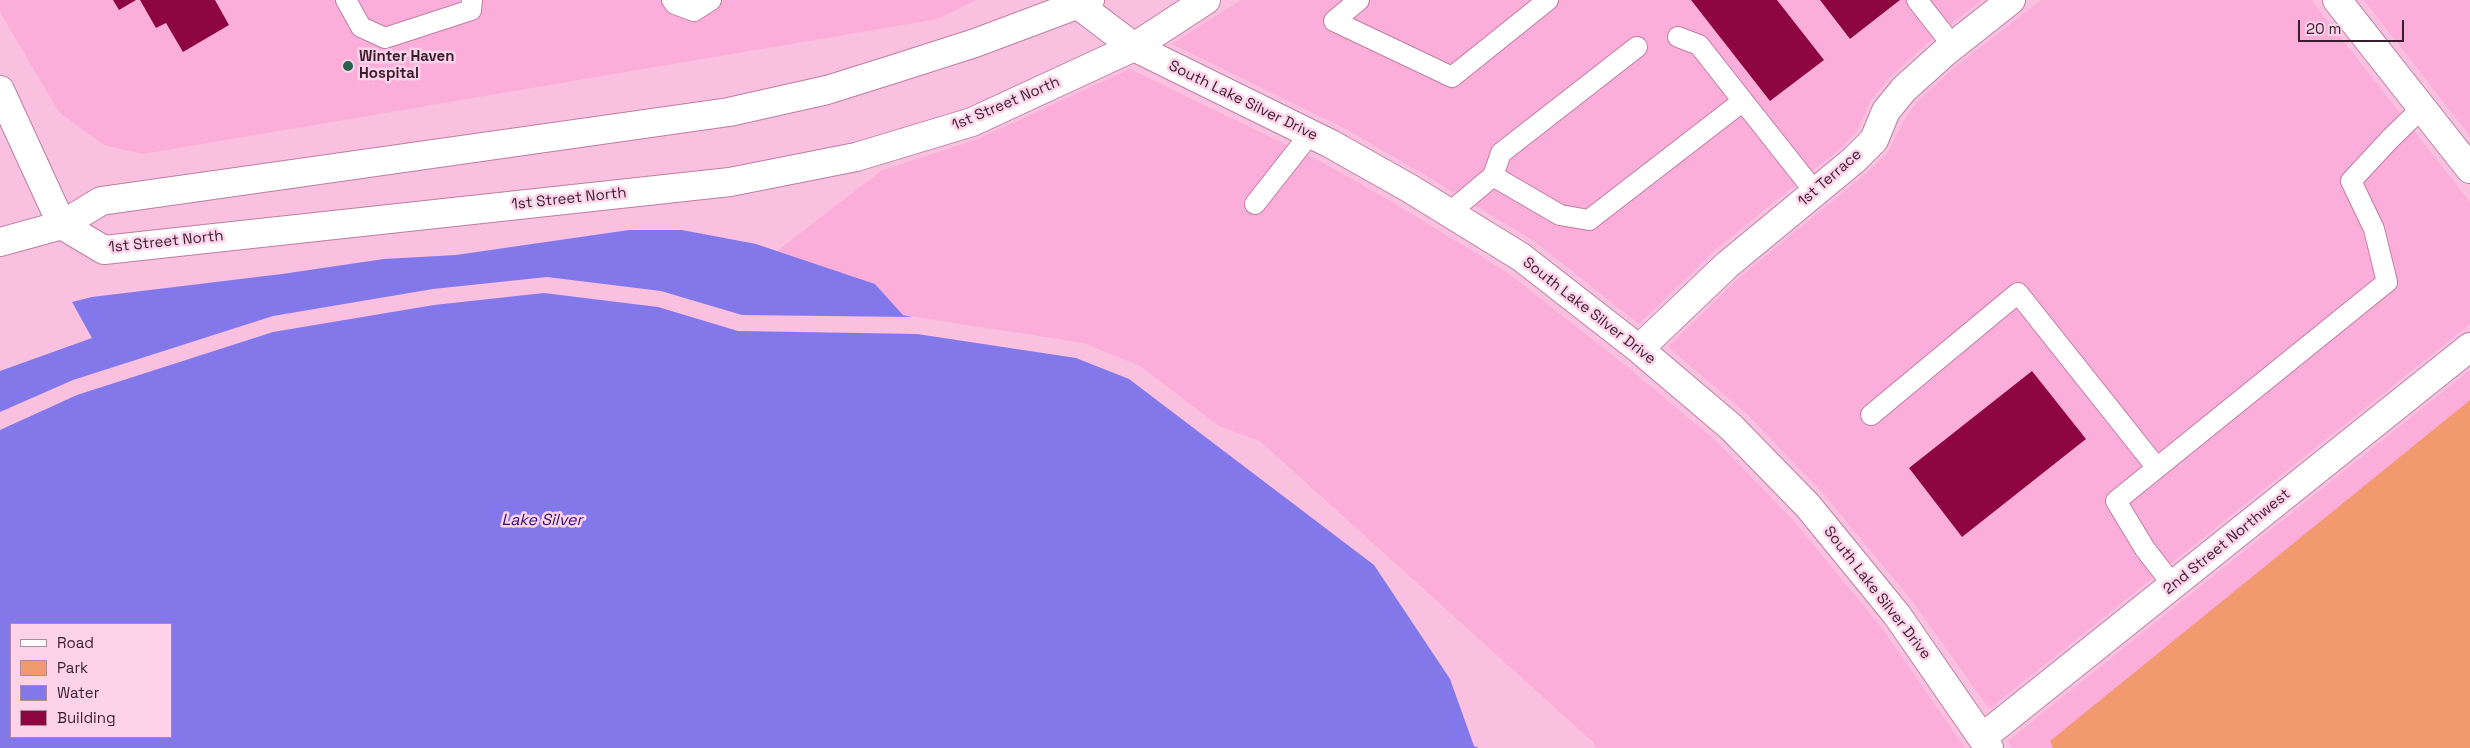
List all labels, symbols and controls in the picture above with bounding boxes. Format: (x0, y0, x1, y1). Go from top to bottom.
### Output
scale bar (2300, 10, 2406, 42)
text: 20 m (2306, 19, 2341, 38)
place label: Winter Haven Hospital (359, 48, 454, 83)
street label: South Lake Silver Drive (1166, 57, 1320, 145)
marker: Winter Haven Hospital (341, 59, 355, 73)
street label: 1st Street North (949, 73, 1063, 135)
street label: 1st Terrace (1795, 146, 1865, 210)
street label: 1st Street North (511, 184, 627, 214)
street label: 1st Street North (108, 227, 224, 257)
street label: South Lake Silver Drive (1519, 254, 1659, 368)
street label: 2nd Street Northwest (2160, 485, 2294, 599)
water label: Lake Silver (501, 511, 583, 531)
street label: South Lake Silver Drive (1820, 523, 1934, 663)
legend (10, 623, 172, 738)
text: Road (57, 633, 94, 652)
text: Park (57, 658, 88, 677)
text: Water (57, 683, 99, 702)
text: Building (57, 708, 116, 727)

